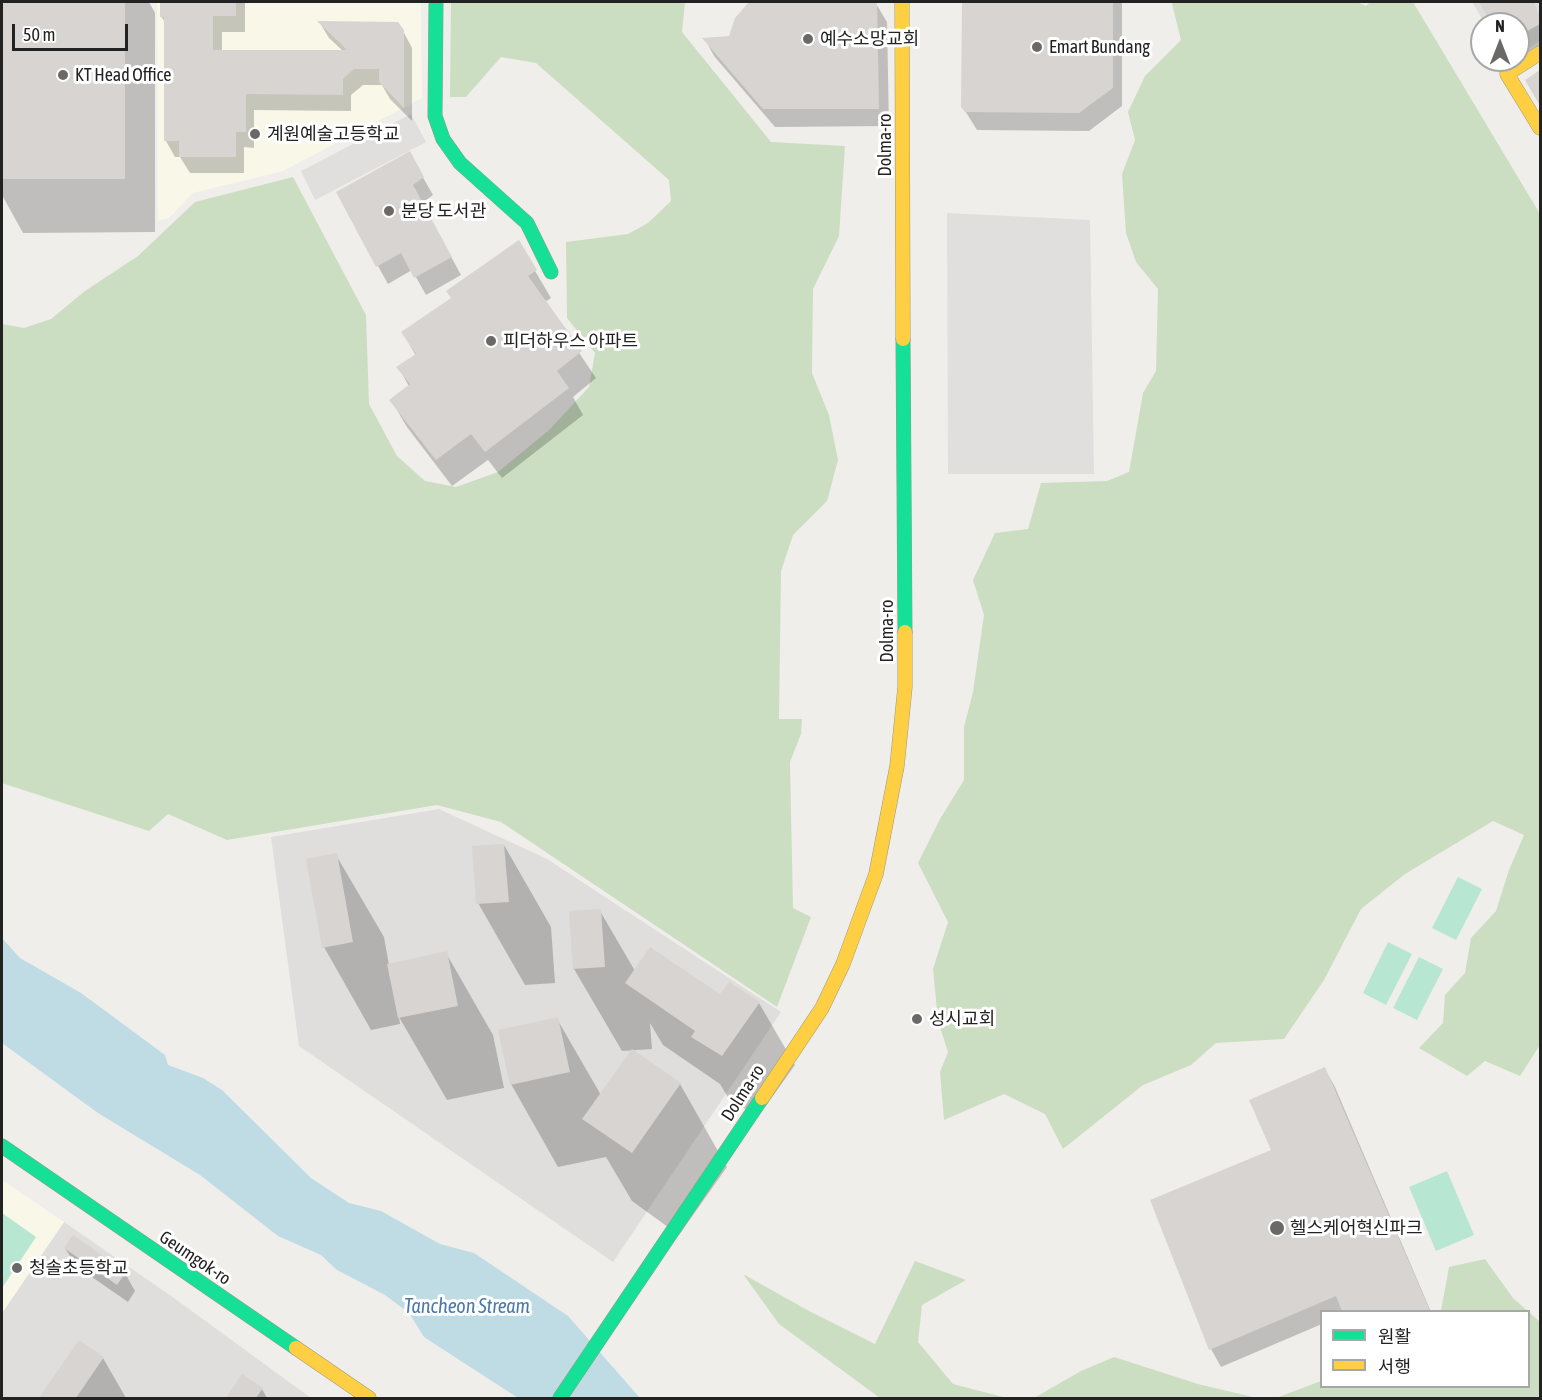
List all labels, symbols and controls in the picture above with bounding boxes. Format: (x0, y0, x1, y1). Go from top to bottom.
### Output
scale bar (15, 12, 130, 50)
north arrow (1470, 12, 1530, 72)
text: N (1495, 17, 1505, 35)
text: 50 m (23, 24, 55, 45)
place label: 예수소망교회 (820, 28, 919, 50)
marker: 예수소망교회 (801, 32, 815, 46)
place label: Emart Bundang (1049, 36, 1150, 58)
marker: Emart Bundang (1030, 40, 1044, 54)
place label: KT Head Office (75, 64, 171, 86)
marker: KT Head Office (56, 68, 70, 82)
street label: Dolma-ro (874, 114, 896, 176)
place label: 계원예술고등학교 (267, 123, 399, 145)
marker: 계원예술고등학교 (248, 127, 262, 141)
place label: 분당 도서관 (401, 200, 486, 222)
marker: 분당 도서관 (382, 204, 396, 218)
place label: 피더하우스 아파트 (503, 330, 638, 352)
marker: 피더하우스 아파트 (484, 334, 498, 348)
street label: Dolma-ro (876, 600, 898, 662)
place label: 성시교회 (929, 1008, 995, 1030)
marker: 성시교회 (910, 1012, 924, 1026)
street label: Dolma-ro (717, 1061, 769, 1125)
place label: 헬스케어혁신파크 (1290, 1217, 1422, 1239)
marker: 헬스케어혁신파크 (1268, 1219, 1286, 1237)
street label: Geumgok-ro (155, 1226, 235, 1290)
place label: 청솔초등학교 (29, 1257, 128, 1279)
marker: 청솔초등학교 (10, 1261, 24, 1275)
water label: Tancheon Stream (404, 1295, 530, 1319)
legend (1320, 1310, 1530, 1388)
text: 원활 (1378, 1326, 1411, 1347)
text: 서행 (1378, 1356, 1411, 1377)

